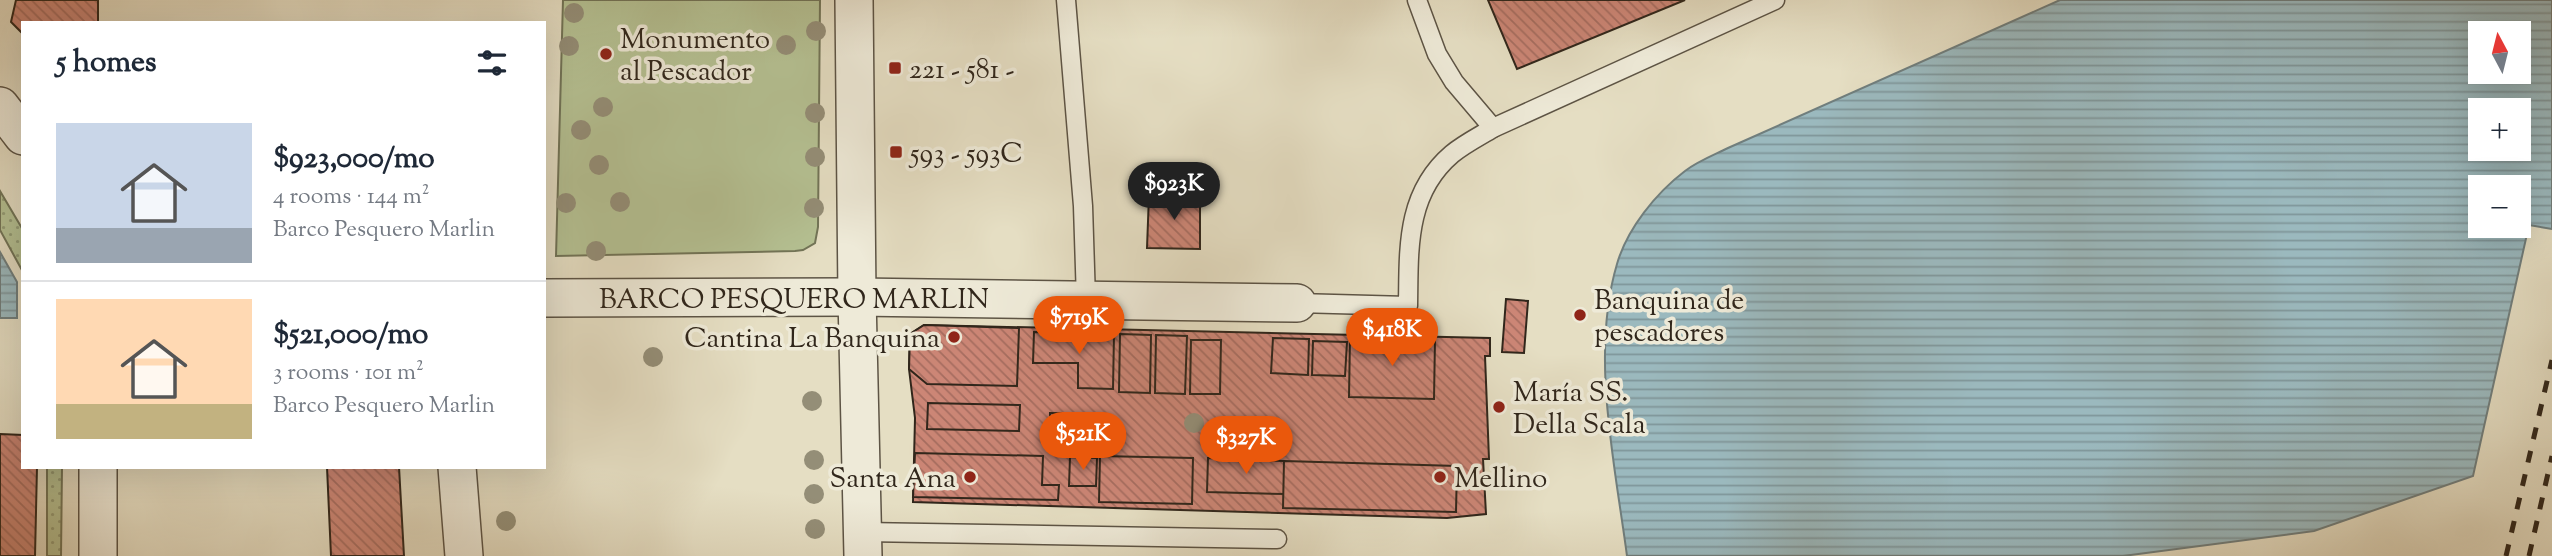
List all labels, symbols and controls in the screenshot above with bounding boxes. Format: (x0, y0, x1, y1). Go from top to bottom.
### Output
place label: Monumento al Pescador (620, 21, 770, 93)
north arrow (2468, 21, 2530, 84)
map controls (2468, 21, 2531, 238)
text: 5 homes (56, 42, 157, 85)
icon: filters (473, 44, 511, 82)
marker: Monumento al Pescador (598, 46, 614, 62)
place label: 221 - 581 - (909, 51, 1015, 91)
marker: 221 - 581 - (887, 60, 903, 76)
button: + (2468, 98, 2531, 161)
place label: 593 - 593C (908, 135, 1023, 175)
text: $923,000/mo (273, 138, 435, 181)
marker: 593 - 593C (888, 144, 904, 160)
icon: home (112, 151, 196, 235)
pin: $923K (1125, 162, 1223, 222)
text: $923K (1144, 168, 1204, 201)
button: − (2468, 175, 2531, 238)
text: 4 rooms · 144 m² (273, 181, 430, 214)
text: Barco Pesquero Marlin (273, 214, 495, 247)
street label: BARCO PESQUERO MARLIN (599, 281, 989, 321)
place label: Banquina de pescadores (1594, 282, 1744, 354)
pin: $719K (1030, 296, 1128, 356)
text: $719K (1049, 302, 1109, 335)
marker: Banquina de pescadores (1572, 307, 1588, 323)
pin: $418K (1343, 308, 1441, 368)
text: $521,000/mo (273, 314, 428, 357)
text: $418K (1362, 314, 1422, 347)
place label: Cantina La Banquina (684, 320, 940, 360)
icon: home (112, 327, 196, 411)
marker: Cantina La Banquina (946, 329, 962, 345)
text: 3 rooms · 101 m² (273, 357, 424, 390)
place label: María SS. Della Scala (1513, 374, 1646, 446)
text: Barco Pesquero Marlin (273, 390, 495, 423)
marker: María SS. Della Scala (1491, 399, 1507, 415)
pin: $521K (1034, 412, 1132, 472)
pin: $327K (1197, 416, 1295, 476)
text: $521K (1055, 418, 1111, 451)
text: $327K (1216, 422, 1276, 455)
place label: Santa Ana (829, 460, 956, 500)
place label: Mellino (1454, 460, 1547, 500)
marker: Santa Ana (962, 469, 978, 485)
marker: Mellino (1432, 469, 1448, 485)

